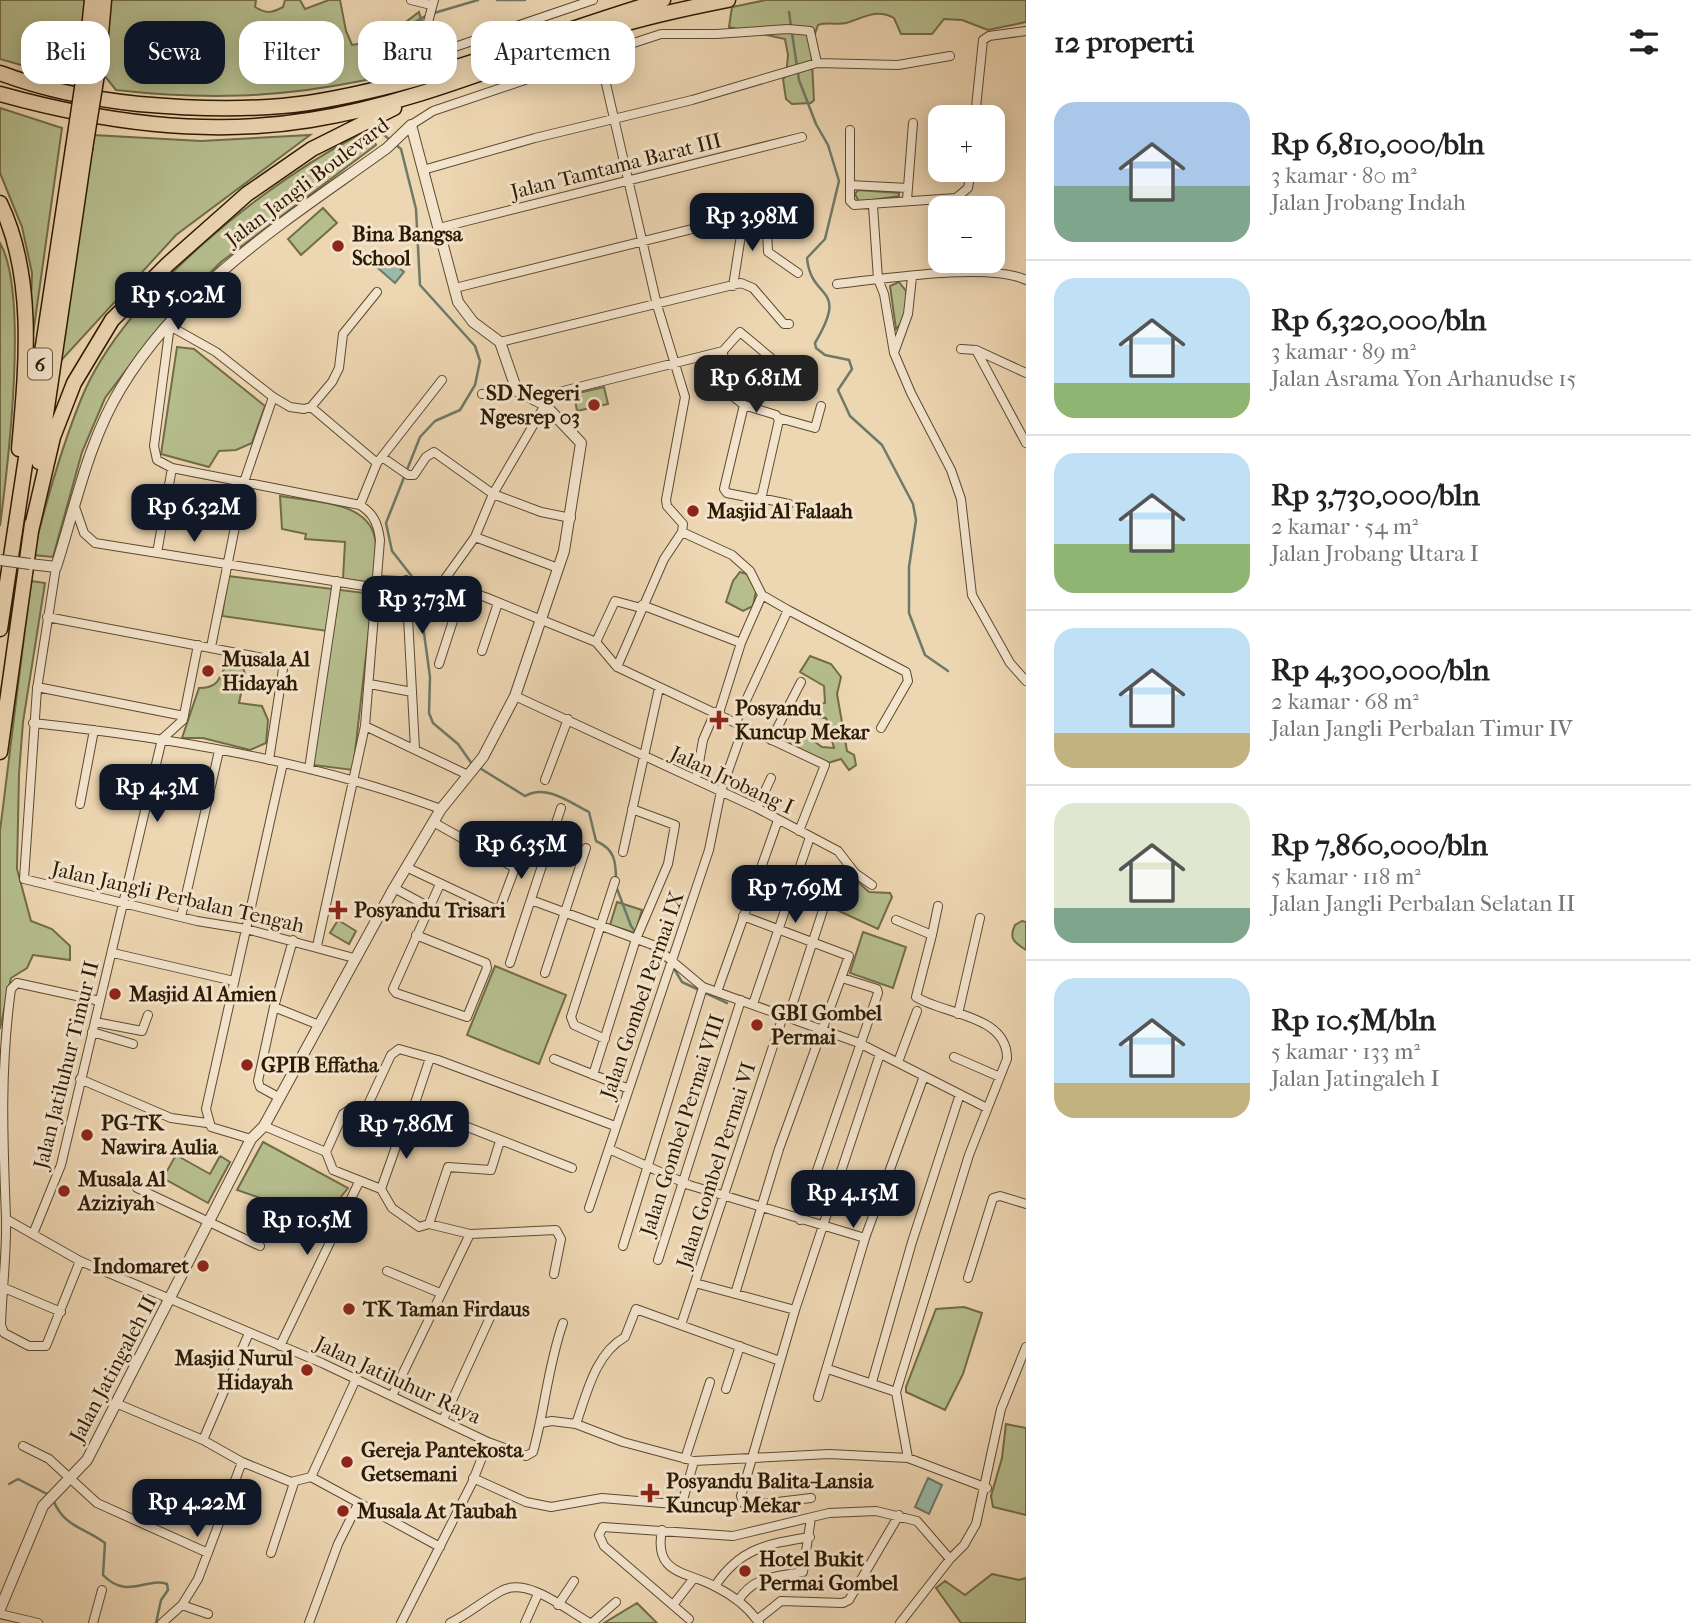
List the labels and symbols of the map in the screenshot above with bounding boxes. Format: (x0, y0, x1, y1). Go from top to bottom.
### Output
street label: Jalan Jangli Boulevard (219, 112, 394, 252)
street label: Jalan Tamtama Barat III (506, 128, 724, 204)
pin: Rp 3.98M (680, 194, 824, 253)
place label: Bina Bangsa School (352, 222, 464, 270)
marker: Bina Bangsa School (330, 238, 346, 254)
pin: Rp 5.02M (106, 272, 250, 332)
road number: 6 (28, 348, 52, 380)
pin: Rp 6.81M (684, 356, 828, 415)
place label: SD Negeri Ngesrep 03 (480, 381, 581, 429)
marker: SD Negeri Ngesrep 03 (586, 397, 602, 413)
pin: Rp 6.32M (122, 484, 266, 544)
place label: Masjid Al Falaah (706, 499, 853, 523)
marker: Masjid Al Falaah (685, 503, 701, 519)
pin: Rp 3.73M (350, 576, 494, 636)
place label: Musala Al Hidayah (221, 647, 310, 695)
marker: Musala Al Hidayah (200, 663, 216, 679)
place label: Posyandu Kuncup Mekar (735, 696, 871, 744)
marker: Posyandu Kuncup Mekar (709, 710, 729, 730)
street label: Jalan Jrobang I (665, 740, 797, 819)
pin: Rp 4.3M (92, 764, 222, 824)
pin: Rp 6.35M (449, 822, 593, 881)
street label: Jalan Jangli Perbalan Tengah (47, 856, 307, 938)
pin: Rp 7.69M (723, 866, 867, 925)
street label: Jalan Gombel Permai IX (595, 888, 689, 1104)
place label: Posyandu Trisari (354, 898, 506, 922)
marker: Posyandu Trisari (328, 900, 348, 920)
street label: Jalan Jatiluhur Timur II (28, 959, 103, 1173)
place label: Masjid Al Amien (128, 982, 277, 1006)
marker: Masjid Al Amien (107, 986, 123, 1002)
place label: GBI Gombel Permai (771, 1001, 882, 1049)
street label: Jalan Gombel Permai VIII (634, 1011, 730, 1239)
marker: GBI Gombel Permai (749, 1017, 765, 1033)
place label: GPIB Effatha (261, 1053, 380, 1077)
marker: GPIB Effatha (239, 1057, 255, 1073)
street label: Jalan Gombel Permai VI (671, 1059, 761, 1271)
pin: Rp 7.86M (334, 1102, 478, 1161)
place label: PG-TK Nawira Aulia (101, 1111, 219, 1159)
marker: PG-TK Nawira Aulia (79, 1127, 95, 1143)
place label: Musala Al Aziziyah (76, 1167, 166, 1215)
pin: Rp 4.15M (781, 1170, 925, 1230)
marker: Musala Al Aziziyah (56, 1183, 72, 1199)
pin: Rp 10.5M (235, 1198, 379, 1257)
place label: Indomaret (93, 1254, 190, 1278)
marker: Indomaret (195, 1258, 211, 1274)
street label: Jalan Jatingaleh II (63, 1292, 162, 1448)
place label: TK Taman Firdaus (362, 1297, 530, 1321)
marker: TK Taman Firdaus (341, 1301, 357, 1317)
street label: Jalan Jatiluhur Raya (309, 1330, 485, 1429)
place label: Masjid Nurul Hidayah (174, 1346, 293, 1394)
marker: Masjid Nurul Hidayah (299, 1362, 315, 1378)
place label: Gereja Pantekosta Getsemani (361, 1438, 524, 1486)
marker: Gereja Pantekosta Getsemani (339, 1454, 355, 1470)
place label: Posyandu Balita-Lansia Kuncup Mekar (666, 1469, 874, 1517)
pin: Rp 4.22M (125, 1480, 269, 1539)
marker: Posyandu Balita-Lansia Kuncup Mekar (640, 1483, 660, 1503)
place label: Musala At Taubah (356, 1499, 517, 1523)
marker: Musala At Taubah (335, 1503, 351, 1519)
place label: Hotel Bukit Permai Gombel (759, 1547, 898, 1595)
marker: Hotel Bukit Permai Gombel (737, 1563, 753, 1579)

